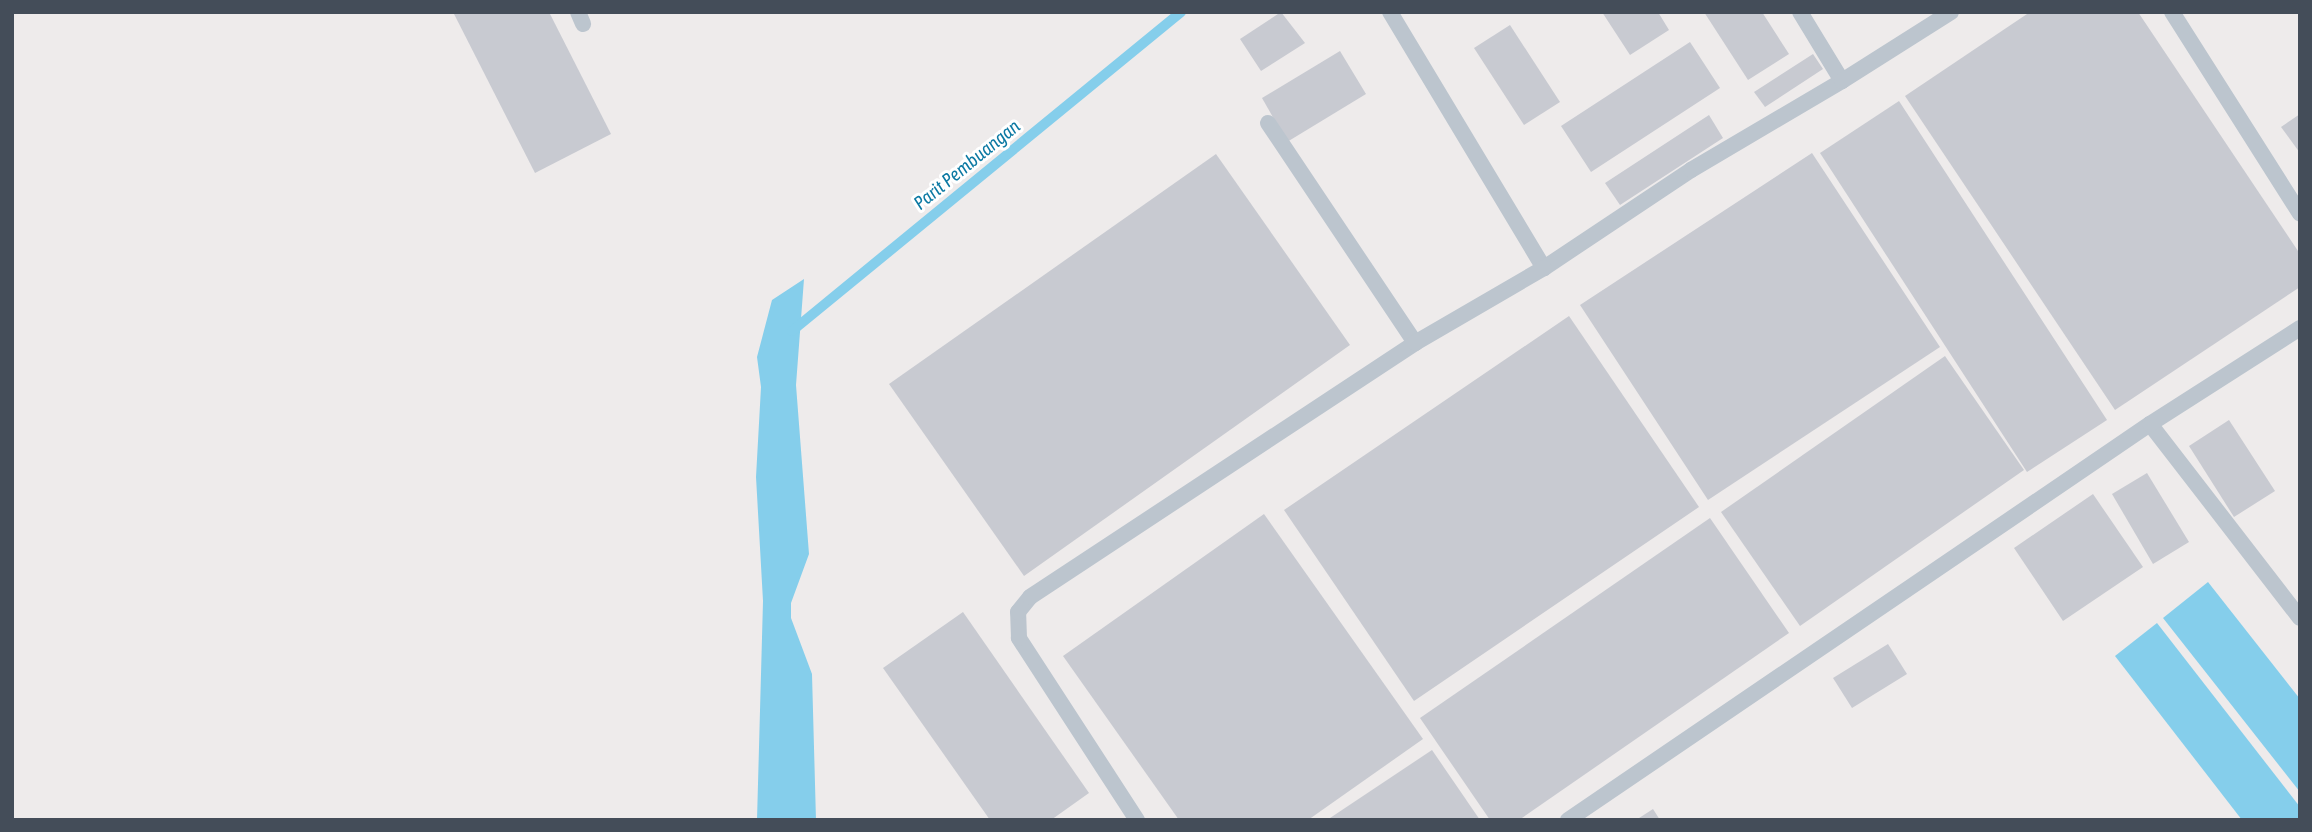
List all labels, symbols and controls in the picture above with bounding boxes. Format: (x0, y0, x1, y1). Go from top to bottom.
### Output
water label: Parit Pembuangan (909, 115, 1025, 215)

